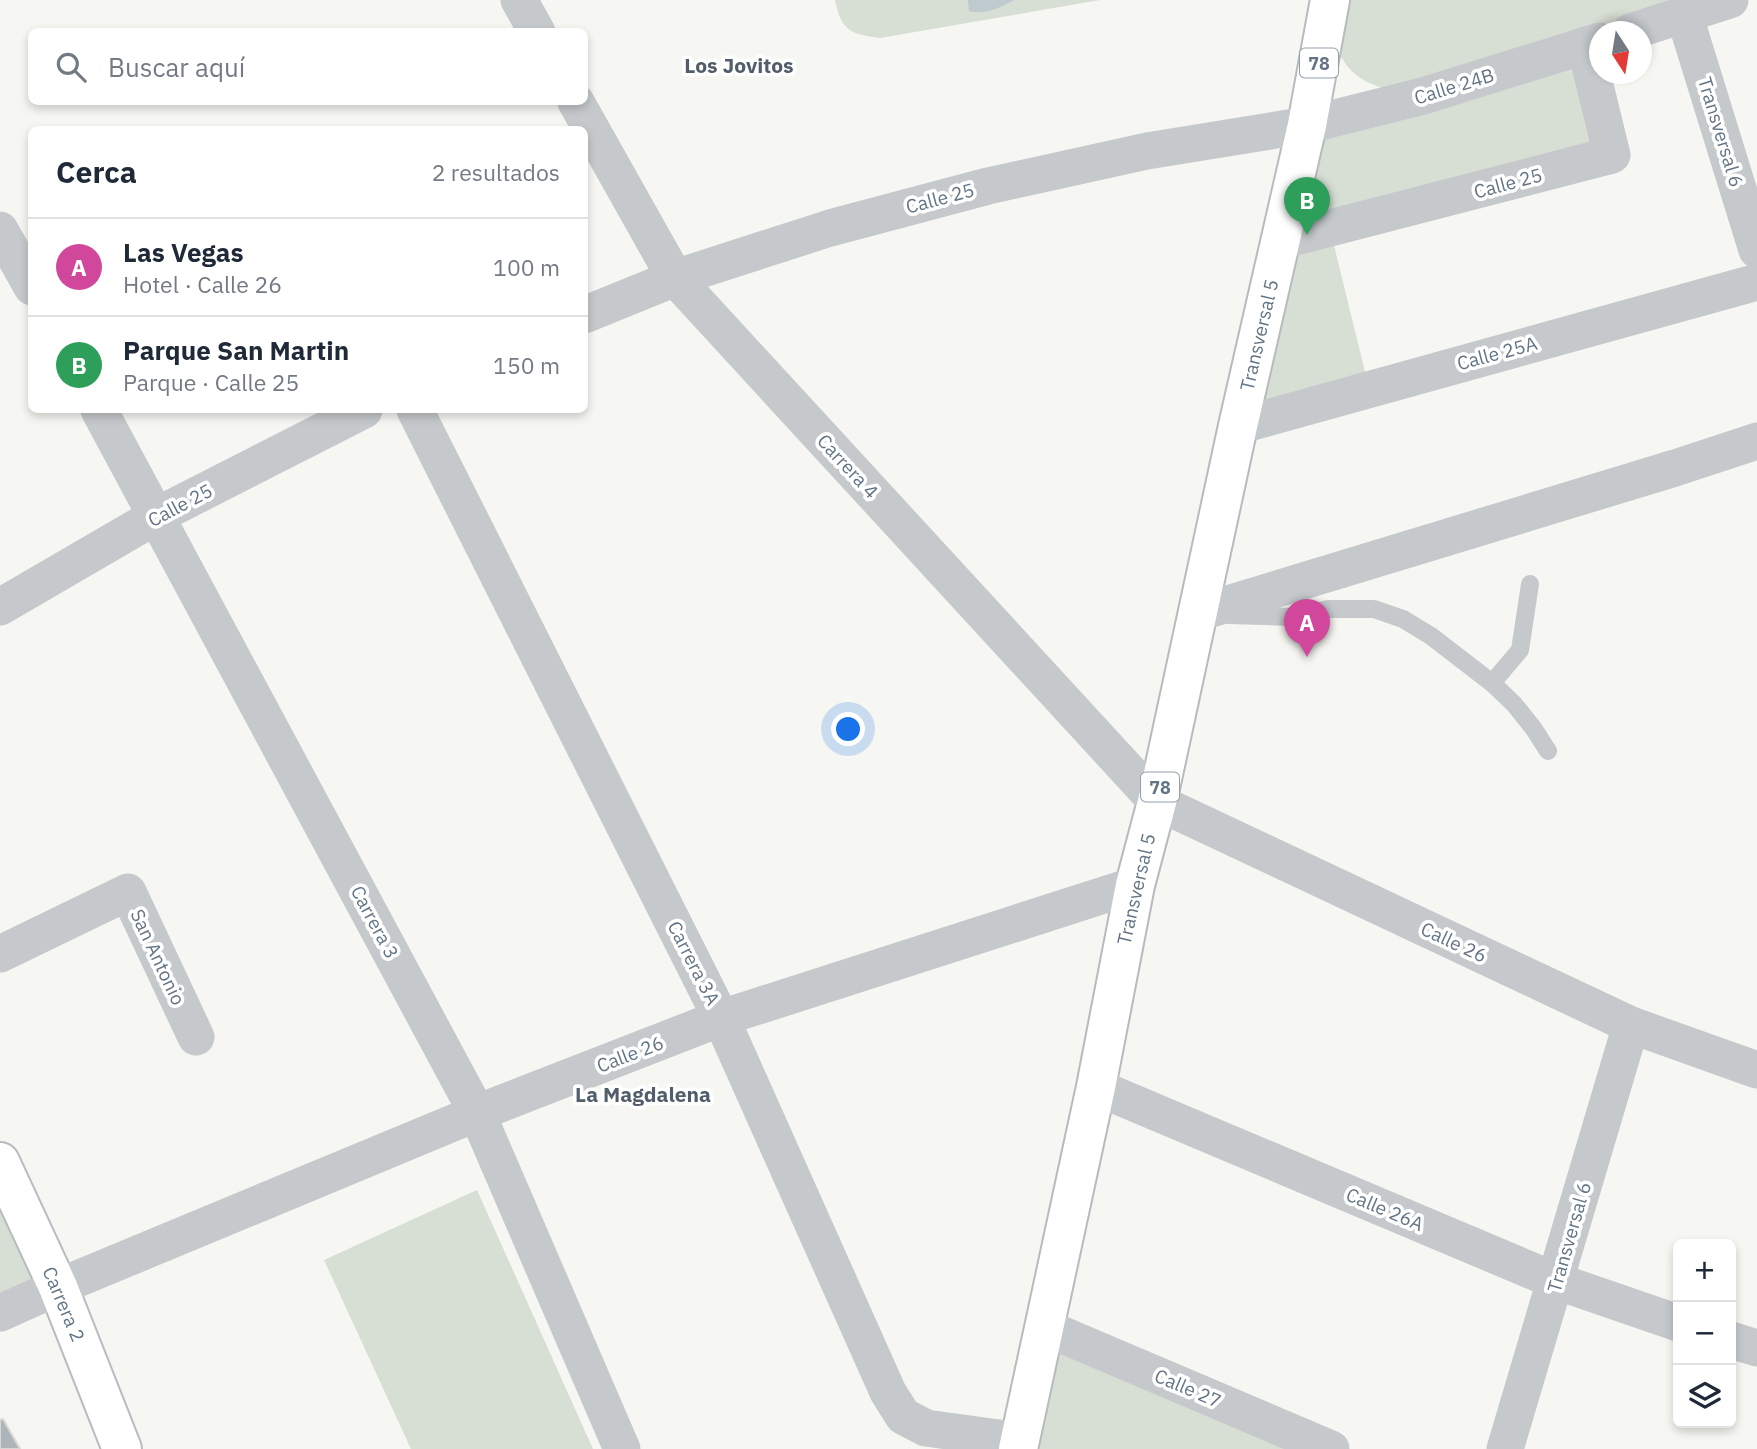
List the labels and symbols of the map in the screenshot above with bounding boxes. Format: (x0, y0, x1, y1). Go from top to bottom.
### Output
north arrow (1589, 21, 1652, 84)
road number: 78 (1300, 48, 1338, 78)
district label: Los Jovitos (684, 51, 794, 79)
street label: Calle 24B (1411, 62, 1497, 110)
street label: Transversal 6 (1693, 74, 1749, 190)
street label: Calle 25 (1471, 162, 1545, 204)
street label: Calle 25 (903, 177, 977, 219)
pin: B (1284, 177, 1330, 235)
street label: Transversal 5 (1234, 277, 1284, 393)
street label: Calle 25A (1454, 331, 1540, 375)
street label: Carrera 4 (812, 429, 884, 503)
street label: Calle 25 (144, 478, 216, 532)
pin: A (1284, 599, 1330, 657)
your location (831, 712, 865, 746)
road number: 78 (1141, 772, 1179, 802)
street label: Transversal 5 (1111, 831, 1161, 947)
street label: Carrera 3 (346, 881, 404, 963)
street label: San Antonio (125, 905, 191, 1009)
street label: Calle 26 (1417, 916, 1491, 968)
street label: Carrera 3A (663, 917, 725, 1009)
street label: Calle 26 (593, 1030, 667, 1078)
district label: La Magdalena (575, 1080, 711, 1108)
street label: Transversal 6 (1542, 1179, 1596, 1295)
street label: Calle 26A (1343, 1182, 1427, 1236)
street label: Carrera 2 (37, 1263, 91, 1345)
street label: Calle 27 (1151, 1363, 1225, 1413)

